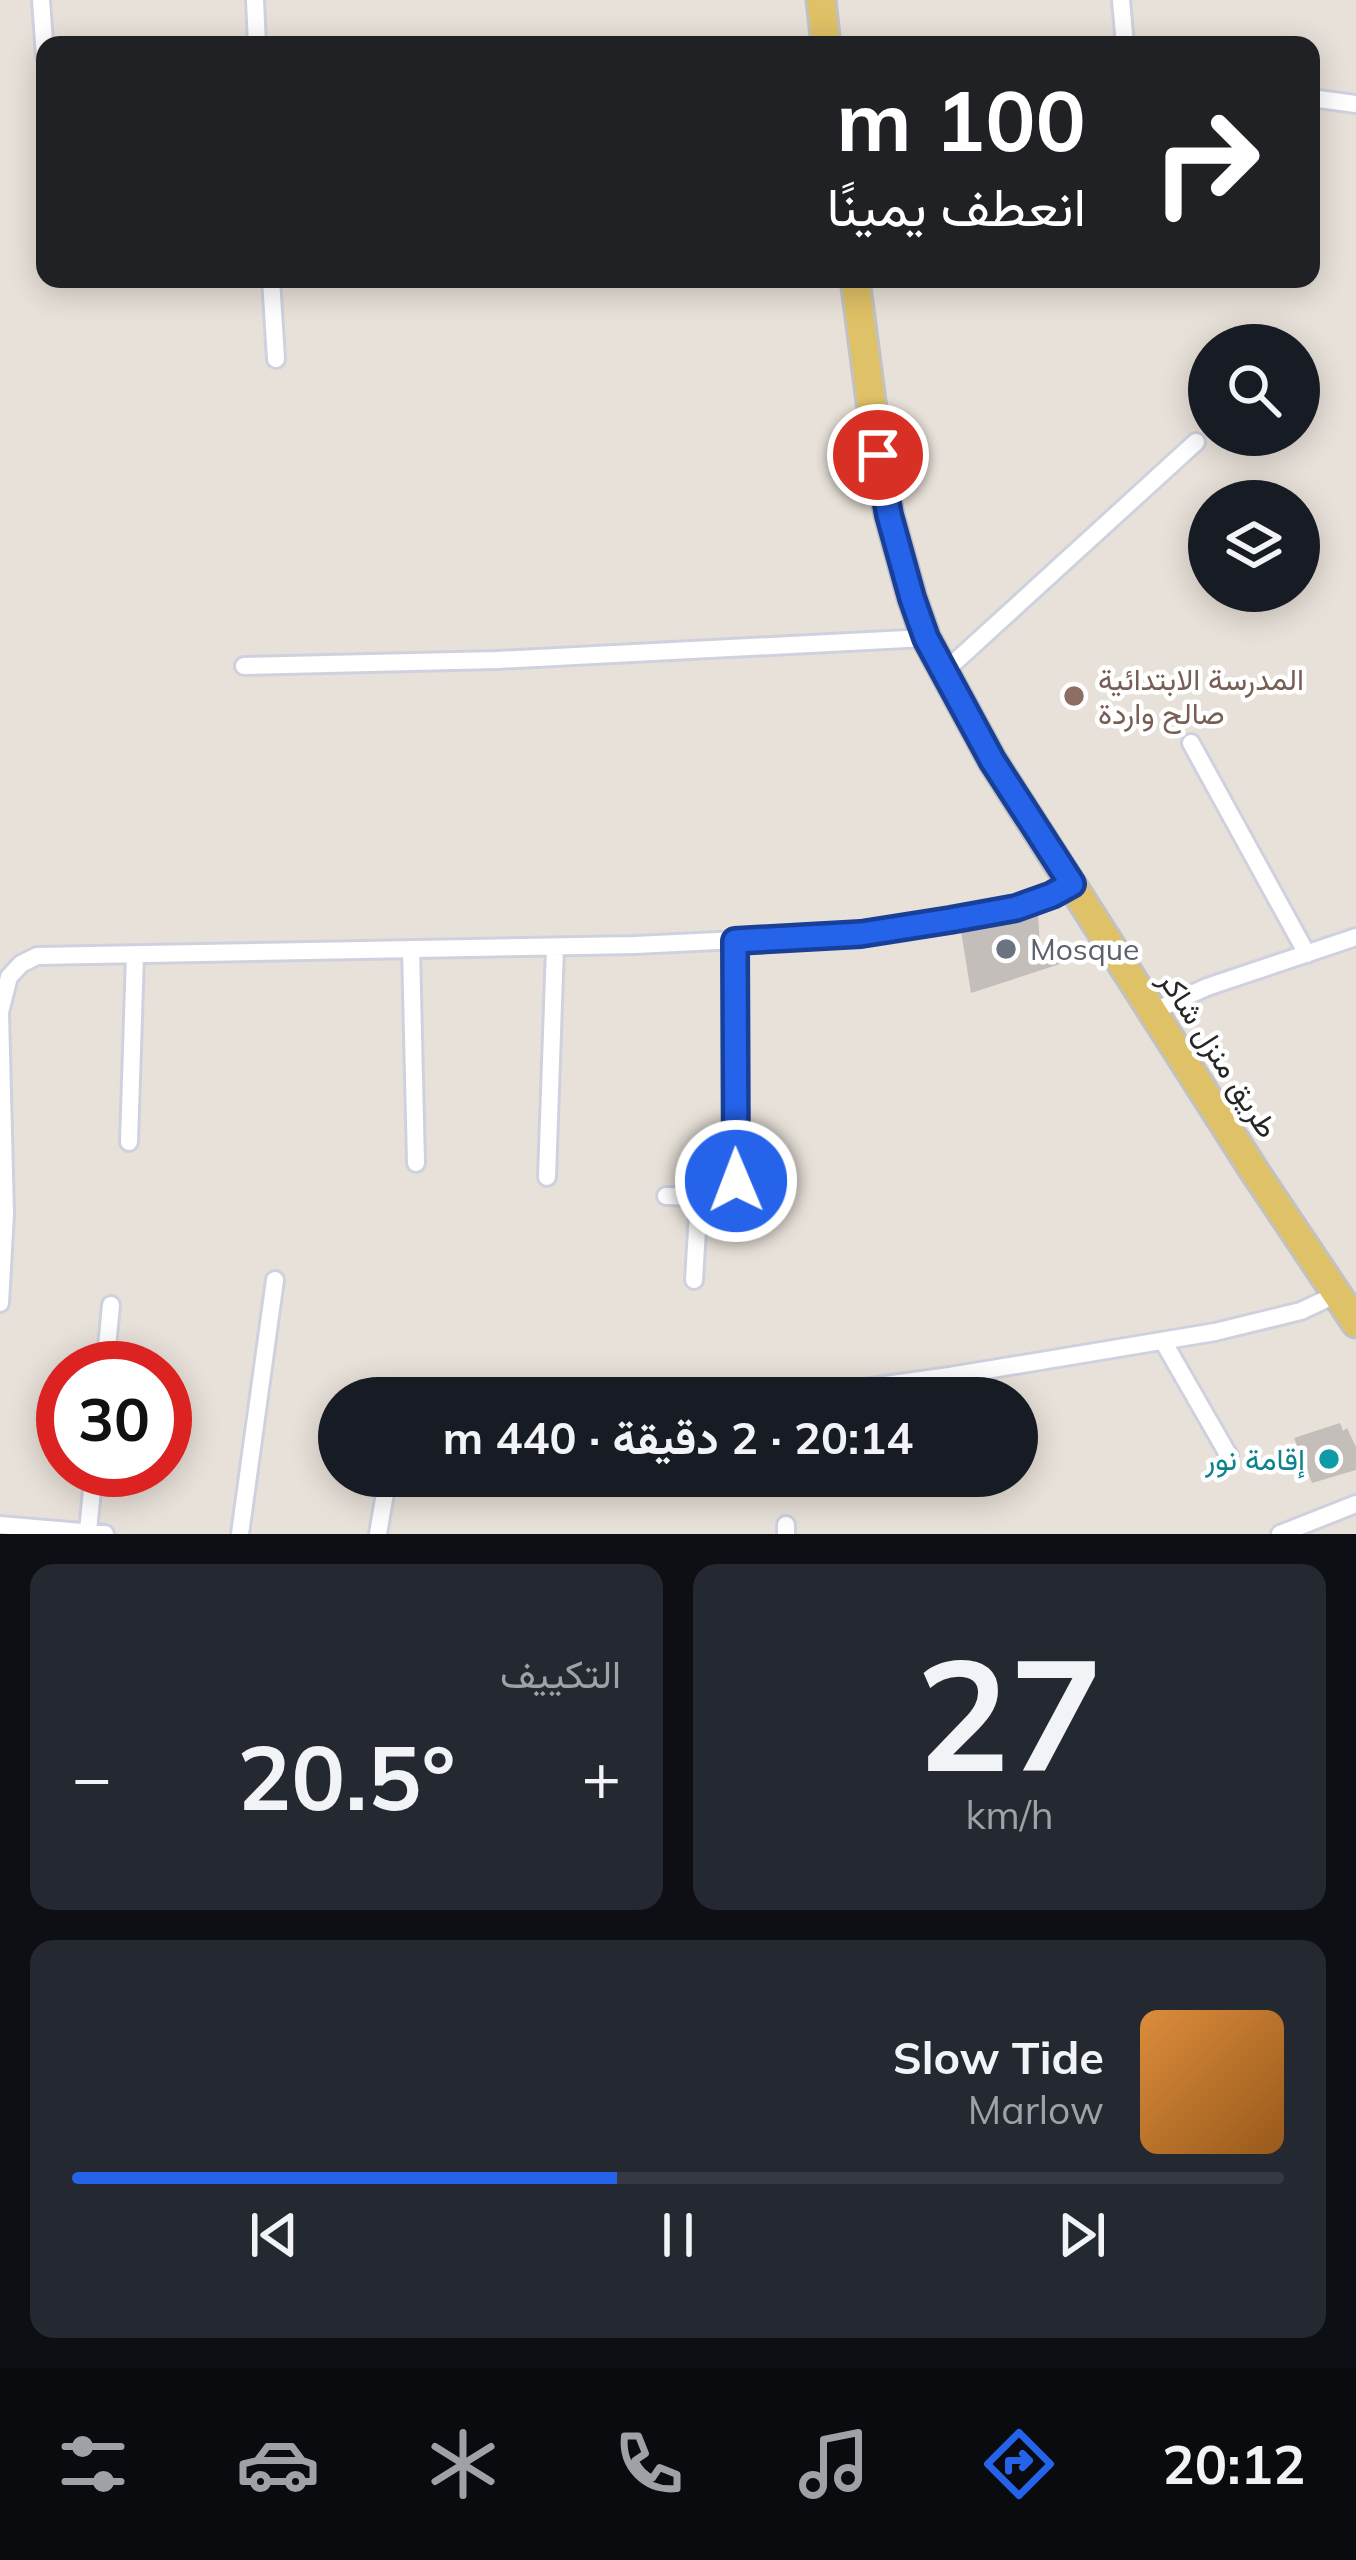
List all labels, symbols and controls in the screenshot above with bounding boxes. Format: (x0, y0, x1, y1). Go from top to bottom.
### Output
text: 100 m (836, 67, 1086, 172)
icon: right (1128, 84, 1284, 240)
text: انعطف يمينًا (827, 172, 1086, 240)
map controls (1188, 324, 1320, 612)
button: search (1188, 324, 1320, 456)
pin (827, 404, 929, 506)
icon: arrive (845, 422, 911, 488)
button: layers (1188, 480, 1320, 612)
place label: المدرسة الابتدائية صالح واردة (1098, 660, 1304, 734)
marker: المدرسة الابتدائية صالح واردة (1061, 683, 1087, 709)
place label: Mosque (1030, 930, 1139, 968)
marker: Mosque (993, 936, 1019, 962)
street label: طريق منزل شاكر (1150, 962, 1287, 1145)
position arrow (673, 1118, 799, 1244)
speed limit sign: 30 (36, 1341, 192, 1497)
text: 20:14 · 2 دقيقة · 440 m (443, 1409, 913, 1465)
place label: إقامة نور (1204, 1440, 1305, 1479)
marker: إقامة نور (1316, 1446, 1342, 1472)
text: 27 (916, 1614, 1103, 1810)
text: التكييف (500, 1649, 621, 1698)
text: 20.5° (237, 1720, 456, 1833)
text: − (72, 1735, 112, 1818)
text: + (581, 1735, 621, 1818)
text: km/h (965, 1790, 1054, 1839)
text: Slow Tide (893, 2029, 1104, 2085)
text: Marlow (968, 2085, 1104, 2134)
icon: previous (241, 2202, 307, 2268)
icon: pause (645, 2202, 711, 2268)
icon: next (1049, 2202, 1115, 2268)
icon: filters (51, 2422, 135, 2506)
icon: car (236, 2422, 320, 2506)
icon: climate (421, 2422, 505, 2506)
icon: phone (607, 2422, 691, 2506)
icon: music (792, 2422, 876, 2506)
icon: directions (977, 2422, 1061, 2506)
text: 20:12 (1162, 2430, 1305, 2498)

